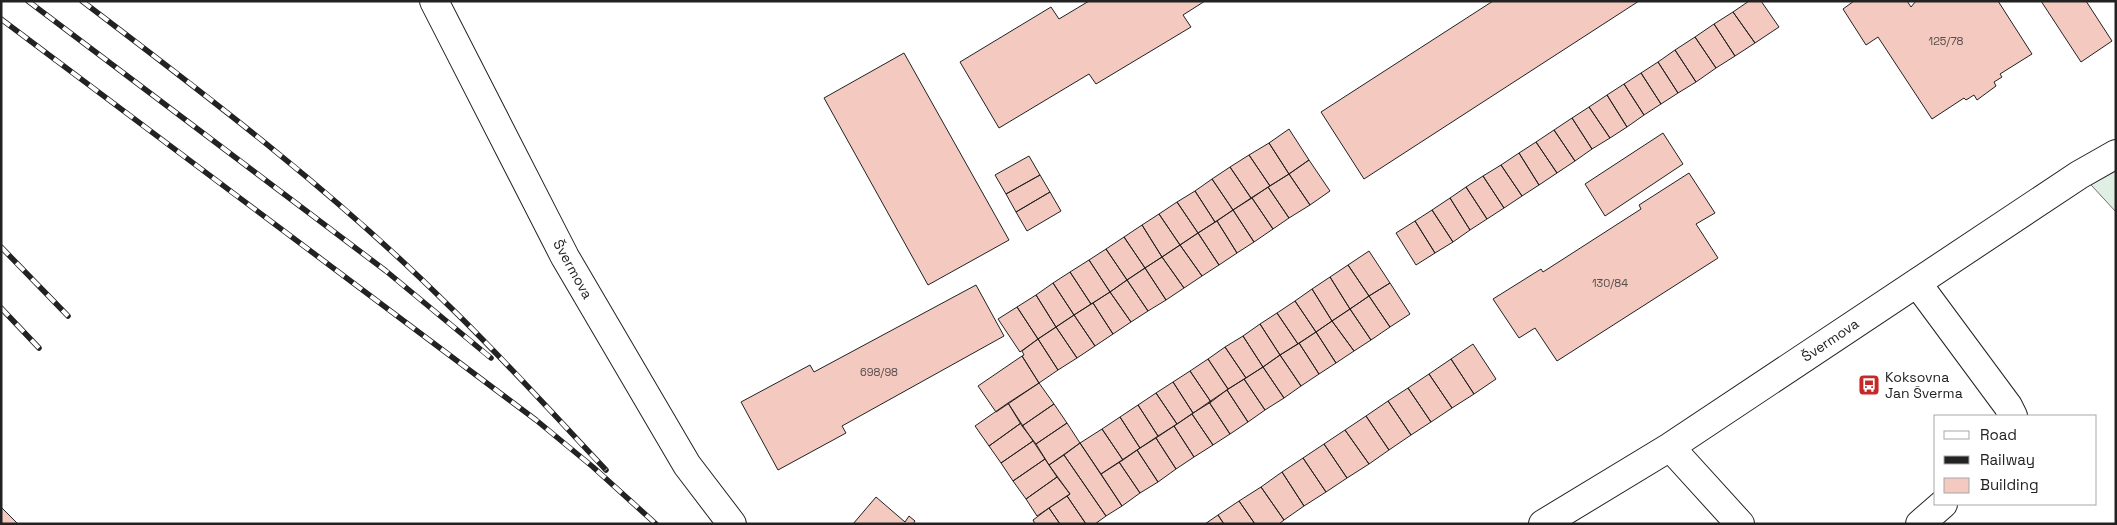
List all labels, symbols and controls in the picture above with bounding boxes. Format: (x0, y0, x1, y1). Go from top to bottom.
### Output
house number: 125/78 (1929, 34, 1964, 48)
street label: Švermova (549, 236, 597, 302)
house number: 130/84 (1592, 276, 1628, 290)
street label: Švermova (1798, 314, 1862, 366)
house number: 698/98 (860, 365, 898, 379)
place label: Koksovna Jan Šverma (1885, 368, 1963, 402)
bus stop icon: Koksovna Jan Šverma (1857, 373, 1881, 397)
legend (1934, 415, 2097, 505)
text: Road (1980, 425, 2017, 444)
text: Railway (1980, 450, 2035, 469)
text: Building (1980, 475, 2039, 494)

